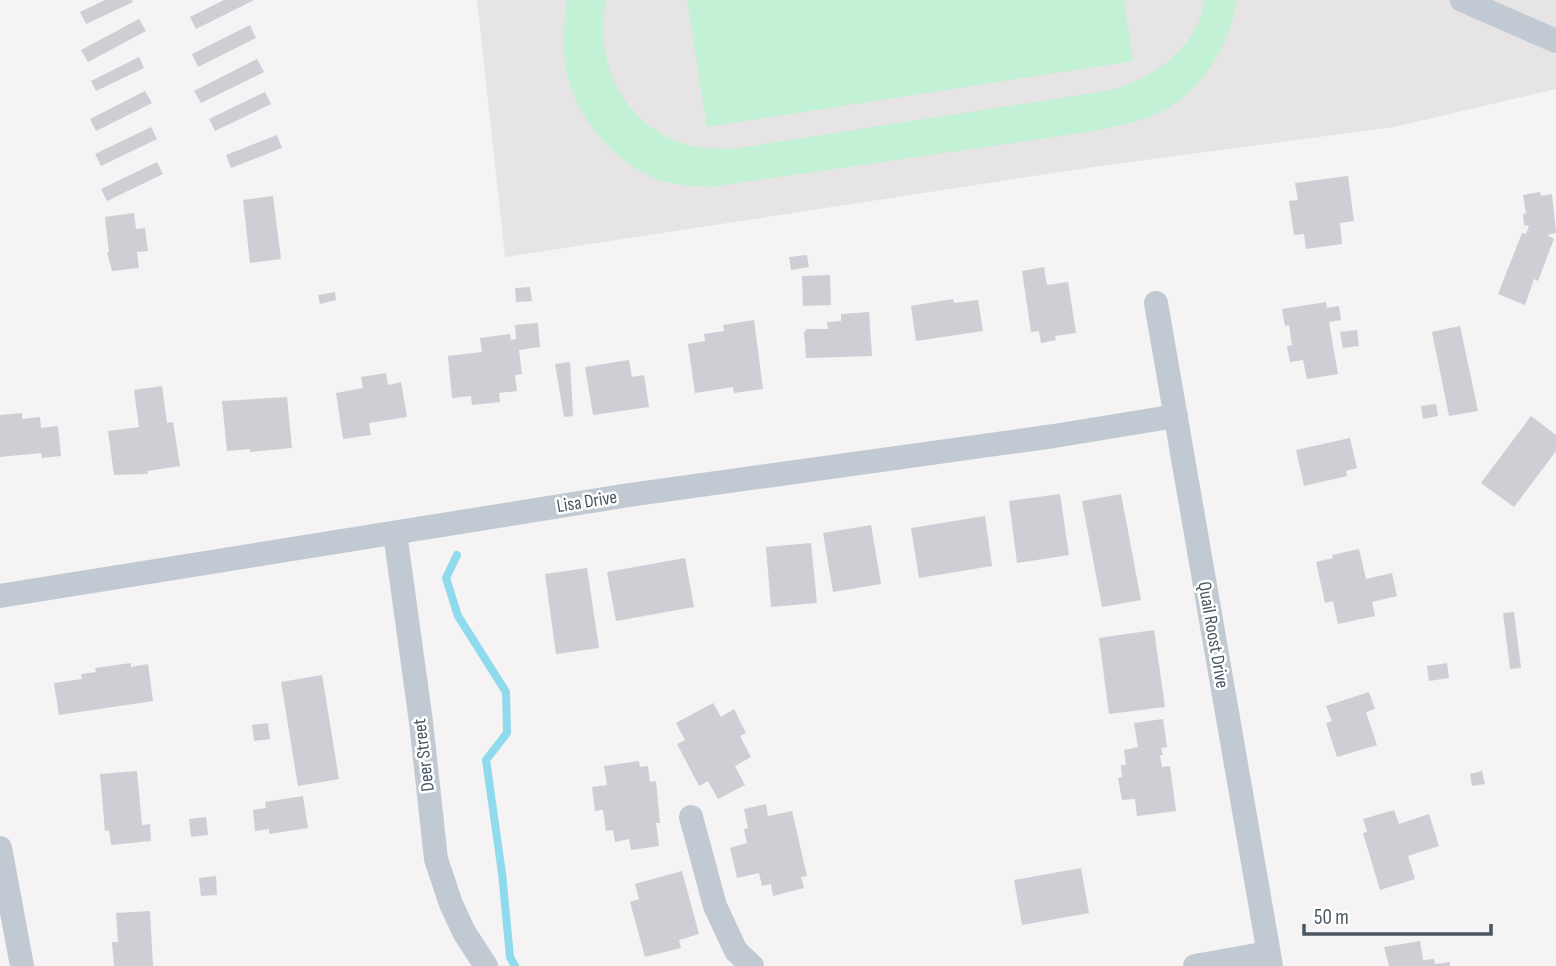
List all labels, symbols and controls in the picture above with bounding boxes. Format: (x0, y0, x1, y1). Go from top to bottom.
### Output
street label: Lisa Drive (555, 486, 619, 518)
street label: Quail Roost Drive (1192, 580, 1234, 690)
street label: Deer Street (408, 717, 440, 793)
scale bar (1304, 892, 1491, 936)
text: 50 m (1314, 905, 1349, 930)

